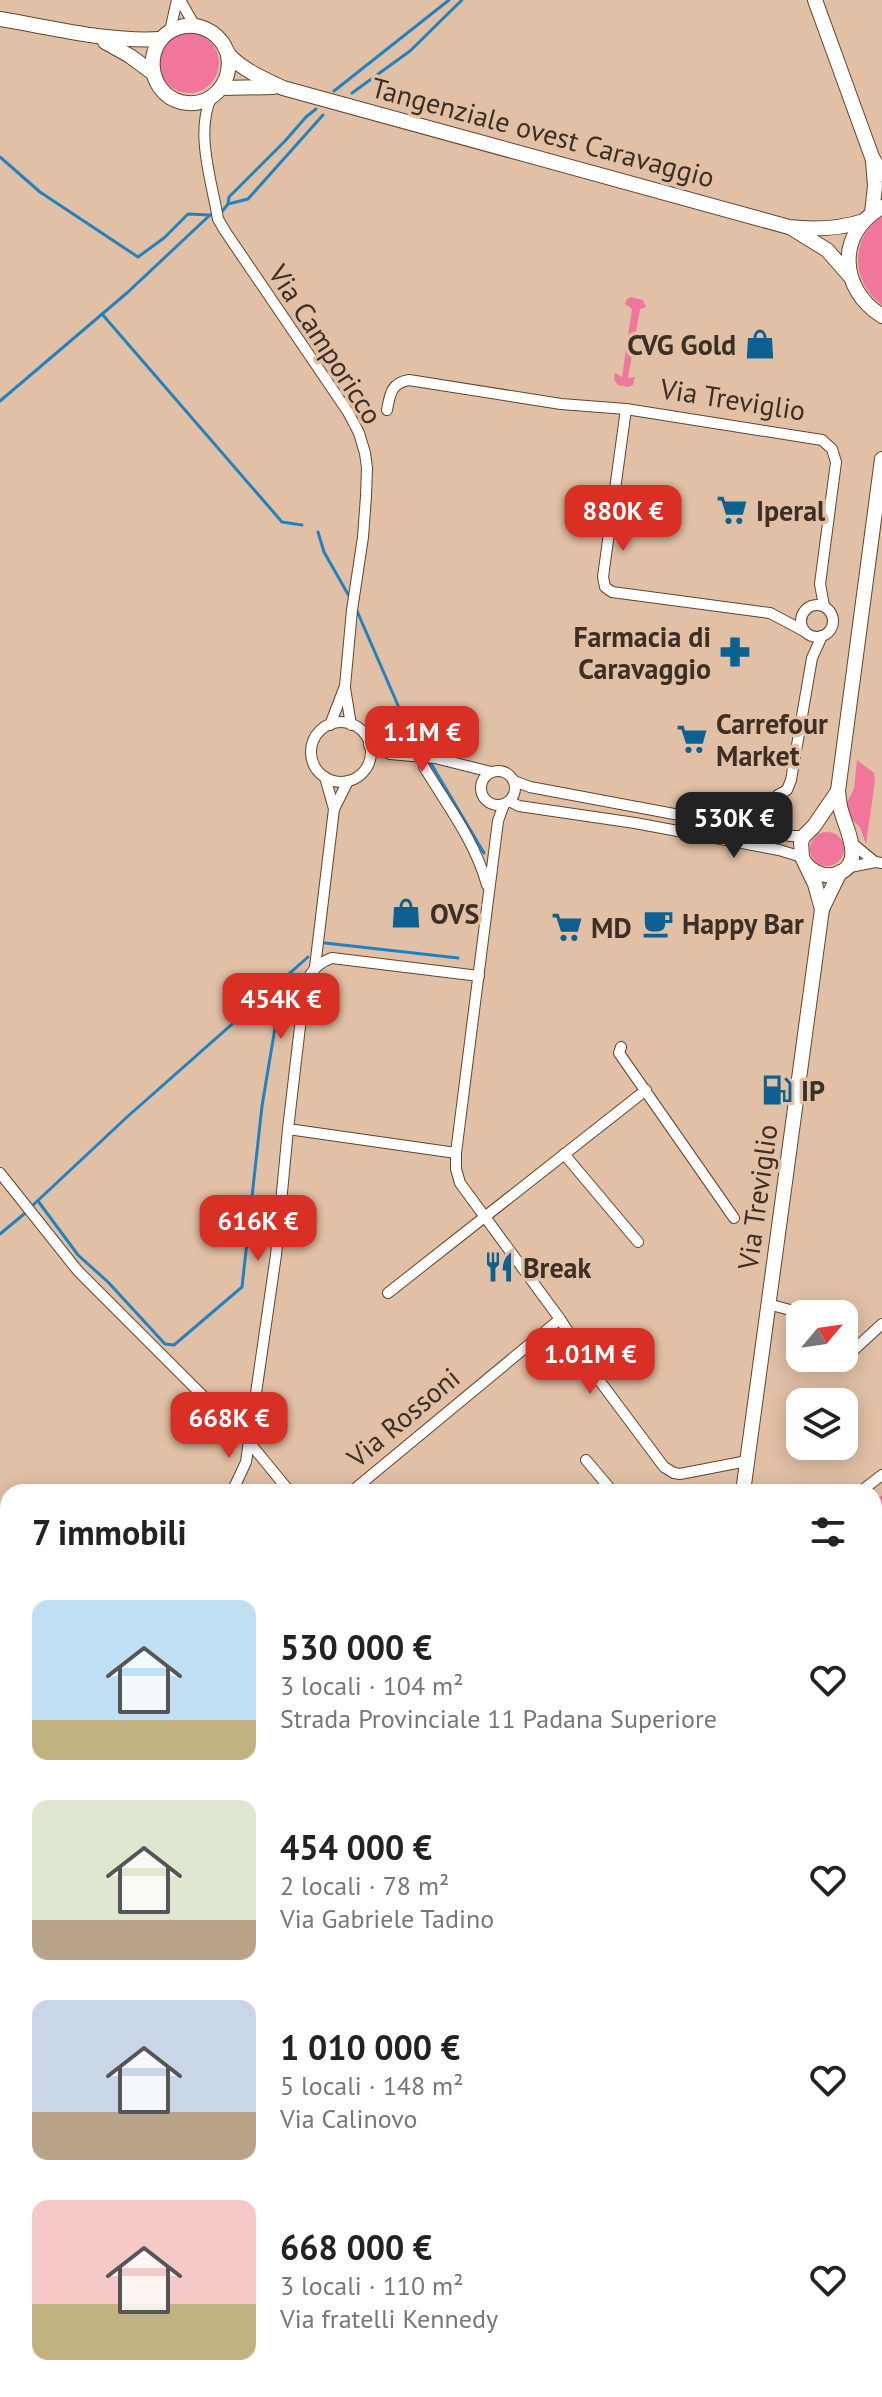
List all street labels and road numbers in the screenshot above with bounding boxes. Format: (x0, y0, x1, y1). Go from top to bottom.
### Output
street label: Tangenziale ovest Caravaggio (367, 68, 719, 196)
street label: Via Camporicco (260, 256, 391, 431)
street label: Via Treviglio (657, 369, 808, 429)
street label: Via Treviglio (728, 1122, 786, 1273)
street label: Via Rossoni (338, 1359, 467, 1476)

